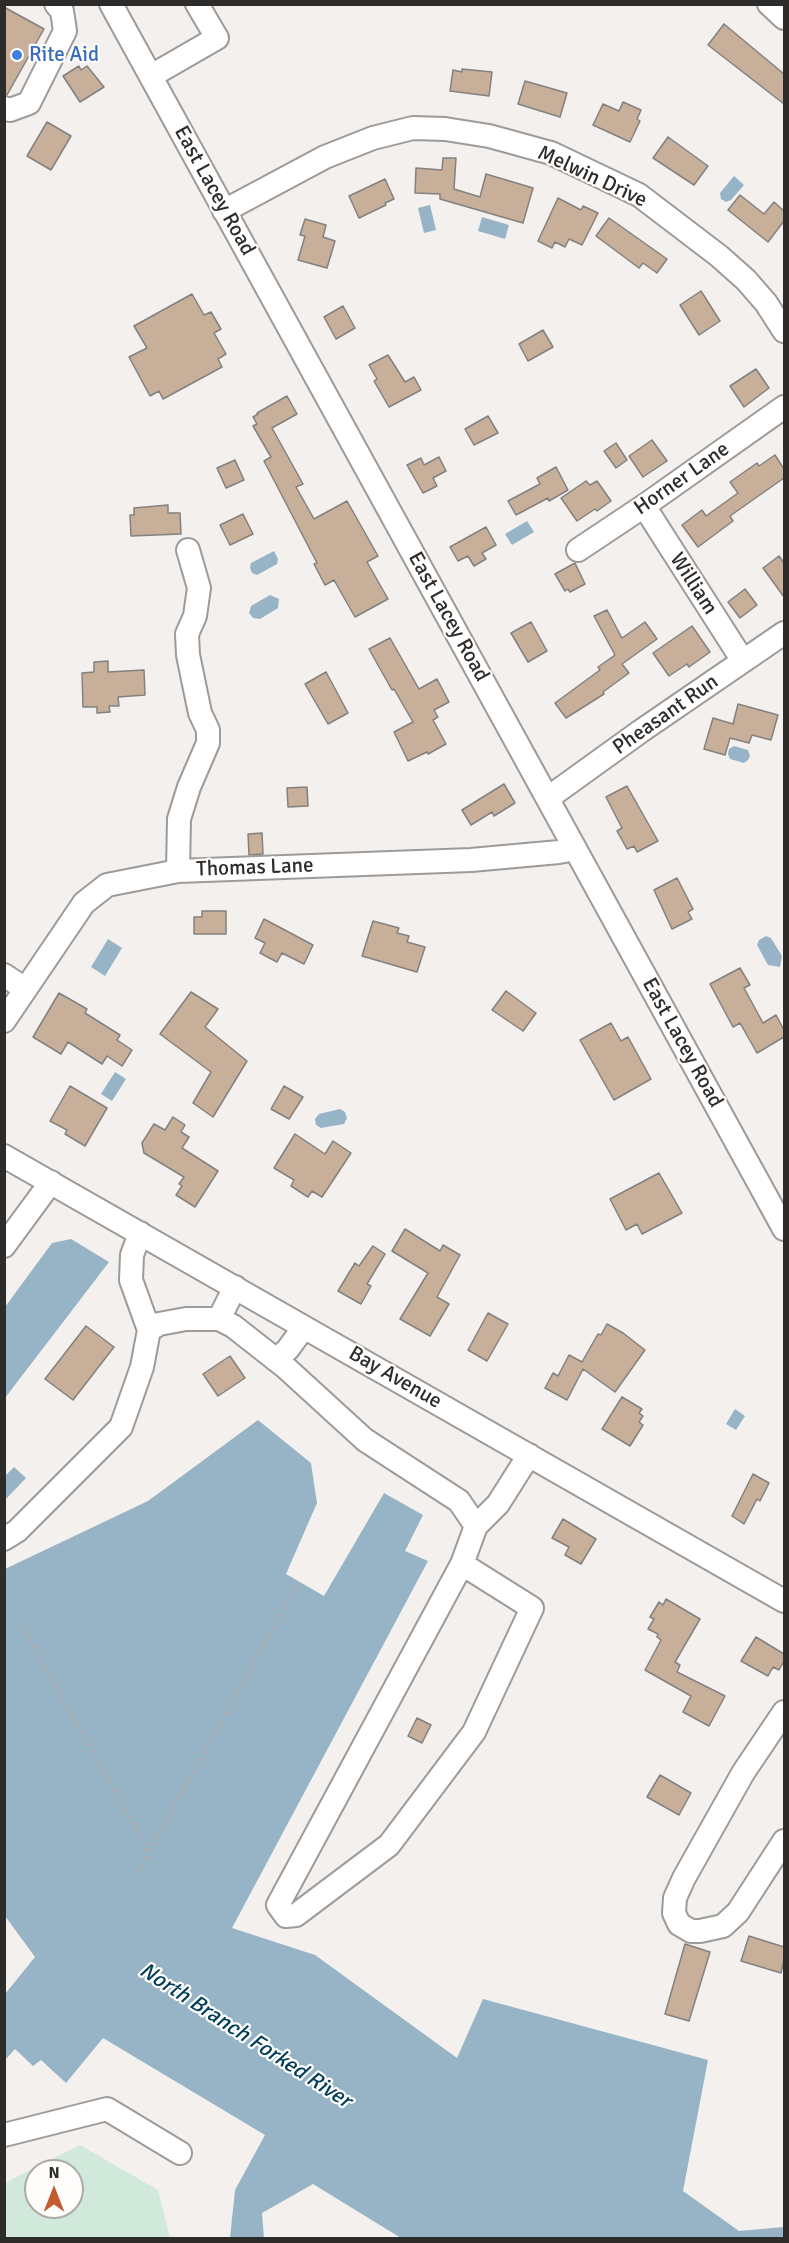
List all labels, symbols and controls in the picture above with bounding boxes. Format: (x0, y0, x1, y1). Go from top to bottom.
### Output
place label: Rite Aid (29, 42, 99, 68)
marker: Rite Aid (10, 48, 24, 62)
street label: East Lacey Road (168, 122, 260, 260)
street label: Melwin Drive (533, 141, 651, 213)
street label: Horner Lane (630, 437, 734, 521)
street label: East Lacey Road (402, 548, 494, 686)
street label: William (664, 548, 722, 620)
street label: Pheasant Run (608, 669, 724, 761)
street label: Thomas Lane (196, 853, 314, 883)
street label: East Lacey Road (636, 974, 728, 1112)
street label: Bay Avenue (344, 1341, 446, 1415)
water label: North Branch Forked River (134, 1958, 356, 2114)
north arrow (24, 2159, 84, 2219)
text: N (48, 2163, 60, 2183)

